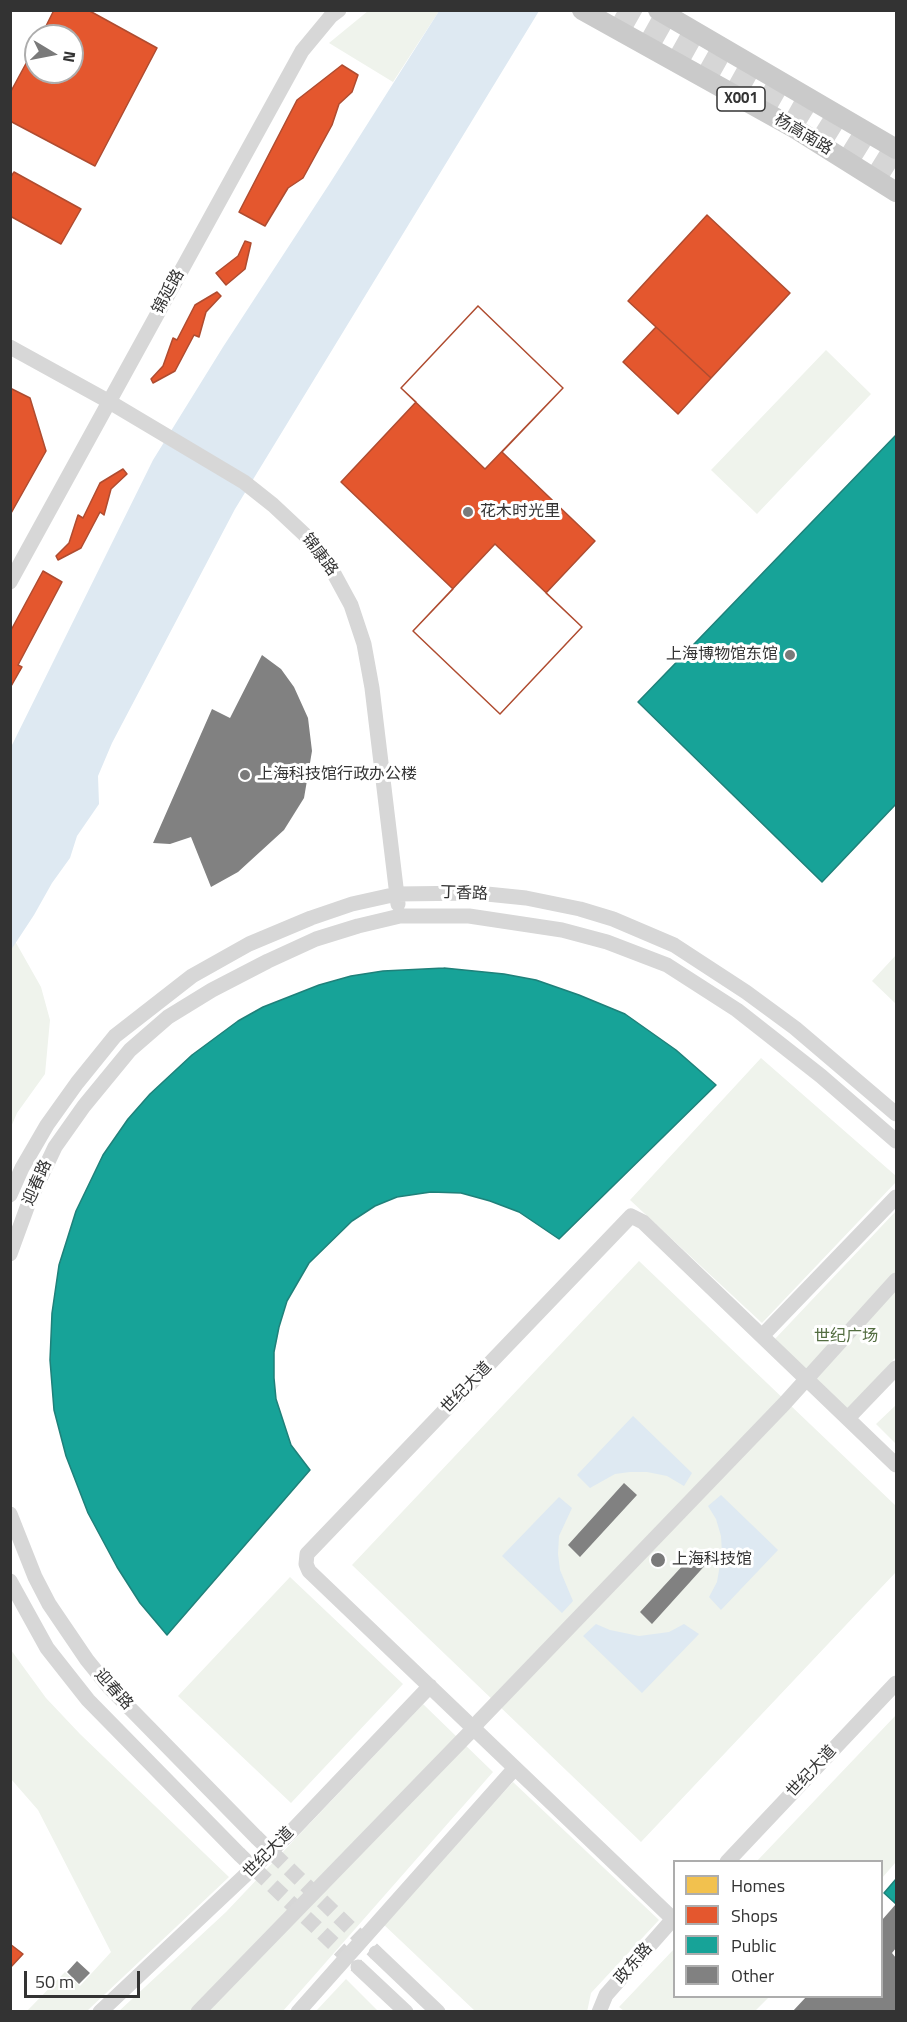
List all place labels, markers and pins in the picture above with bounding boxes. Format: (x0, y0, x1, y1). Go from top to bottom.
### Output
place label: 花木时光里 (480, 502, 560, 522)
marker: 花木时光里 (461, 505, 475, 519)
place label: 上海博物馆东馆 (666, 645, 778, 665)
marker: 上海博物馆东馆 (783, 648, 797, 662)
place label: 上海科技馆行政办公楼 (257, 765, 417, 785)
marker: 上海科技馆行政办公楼 (238, 768, 252, 782)
place label: 上海科技馆 (672, 1550, 752, 1570)
marker: 上海科技馆 (649, 1551, 667, 1569)

